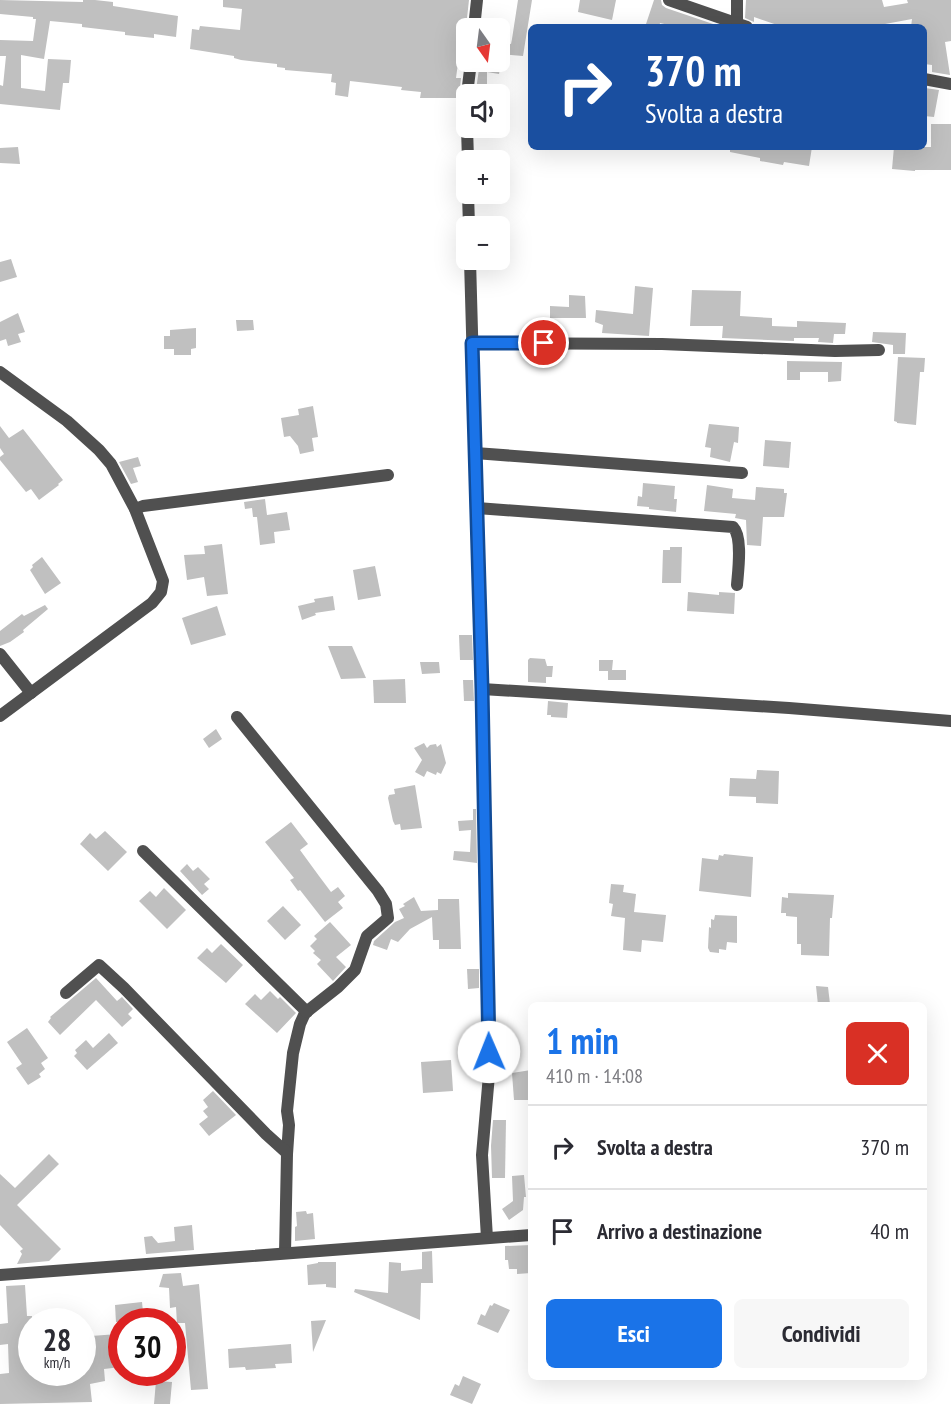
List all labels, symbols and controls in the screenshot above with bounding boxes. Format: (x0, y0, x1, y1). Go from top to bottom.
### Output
north arrow (456, 18, 510, 72)
map controls (456, 18, 510, 270)
text: 370 m (645, 43, 742, 98)
icon: right (546, 48, 624, 126)
button: sound (456, 84, 510, 138)
text: Svolta a destra (645, 96, 783, 130)
button: + (456, 150, 510, 204)
button: − (456, 216, 510, 270)
pin (518, 317, 569, 368)
icon: arrive (527, 326, 560, 359)
text: 1 min (546, 1017, 619, 1064)
position arrow (457, 1020, 521, 1084)
button: close (846, 1022, 909, 1085)
text: 410 m · 14:08 (546, 1063, 643, 1089)
icon: right (546, 1131, 579, 1164)
text: Svolta a destra (597, 1133, 713, 1161)
text: 370 m (860, 1133, 909, 1161)
icon: arrive (546, 1215, 579, 1248)
text: Arrivo a destinazione (597, 1217, 762, 1245)
text: 40 m (870, 1217, 909, 1245)
button: Esci (546, 1299, 722, 1368)
button: Condividi (734, 1299, 909, 1368)
speed limit sign: 30 (108, 1308, 186, 1386)
text: 28 (43, 1320, 71, 1359)
text: km/h (44, 1353, 70, 1372)

